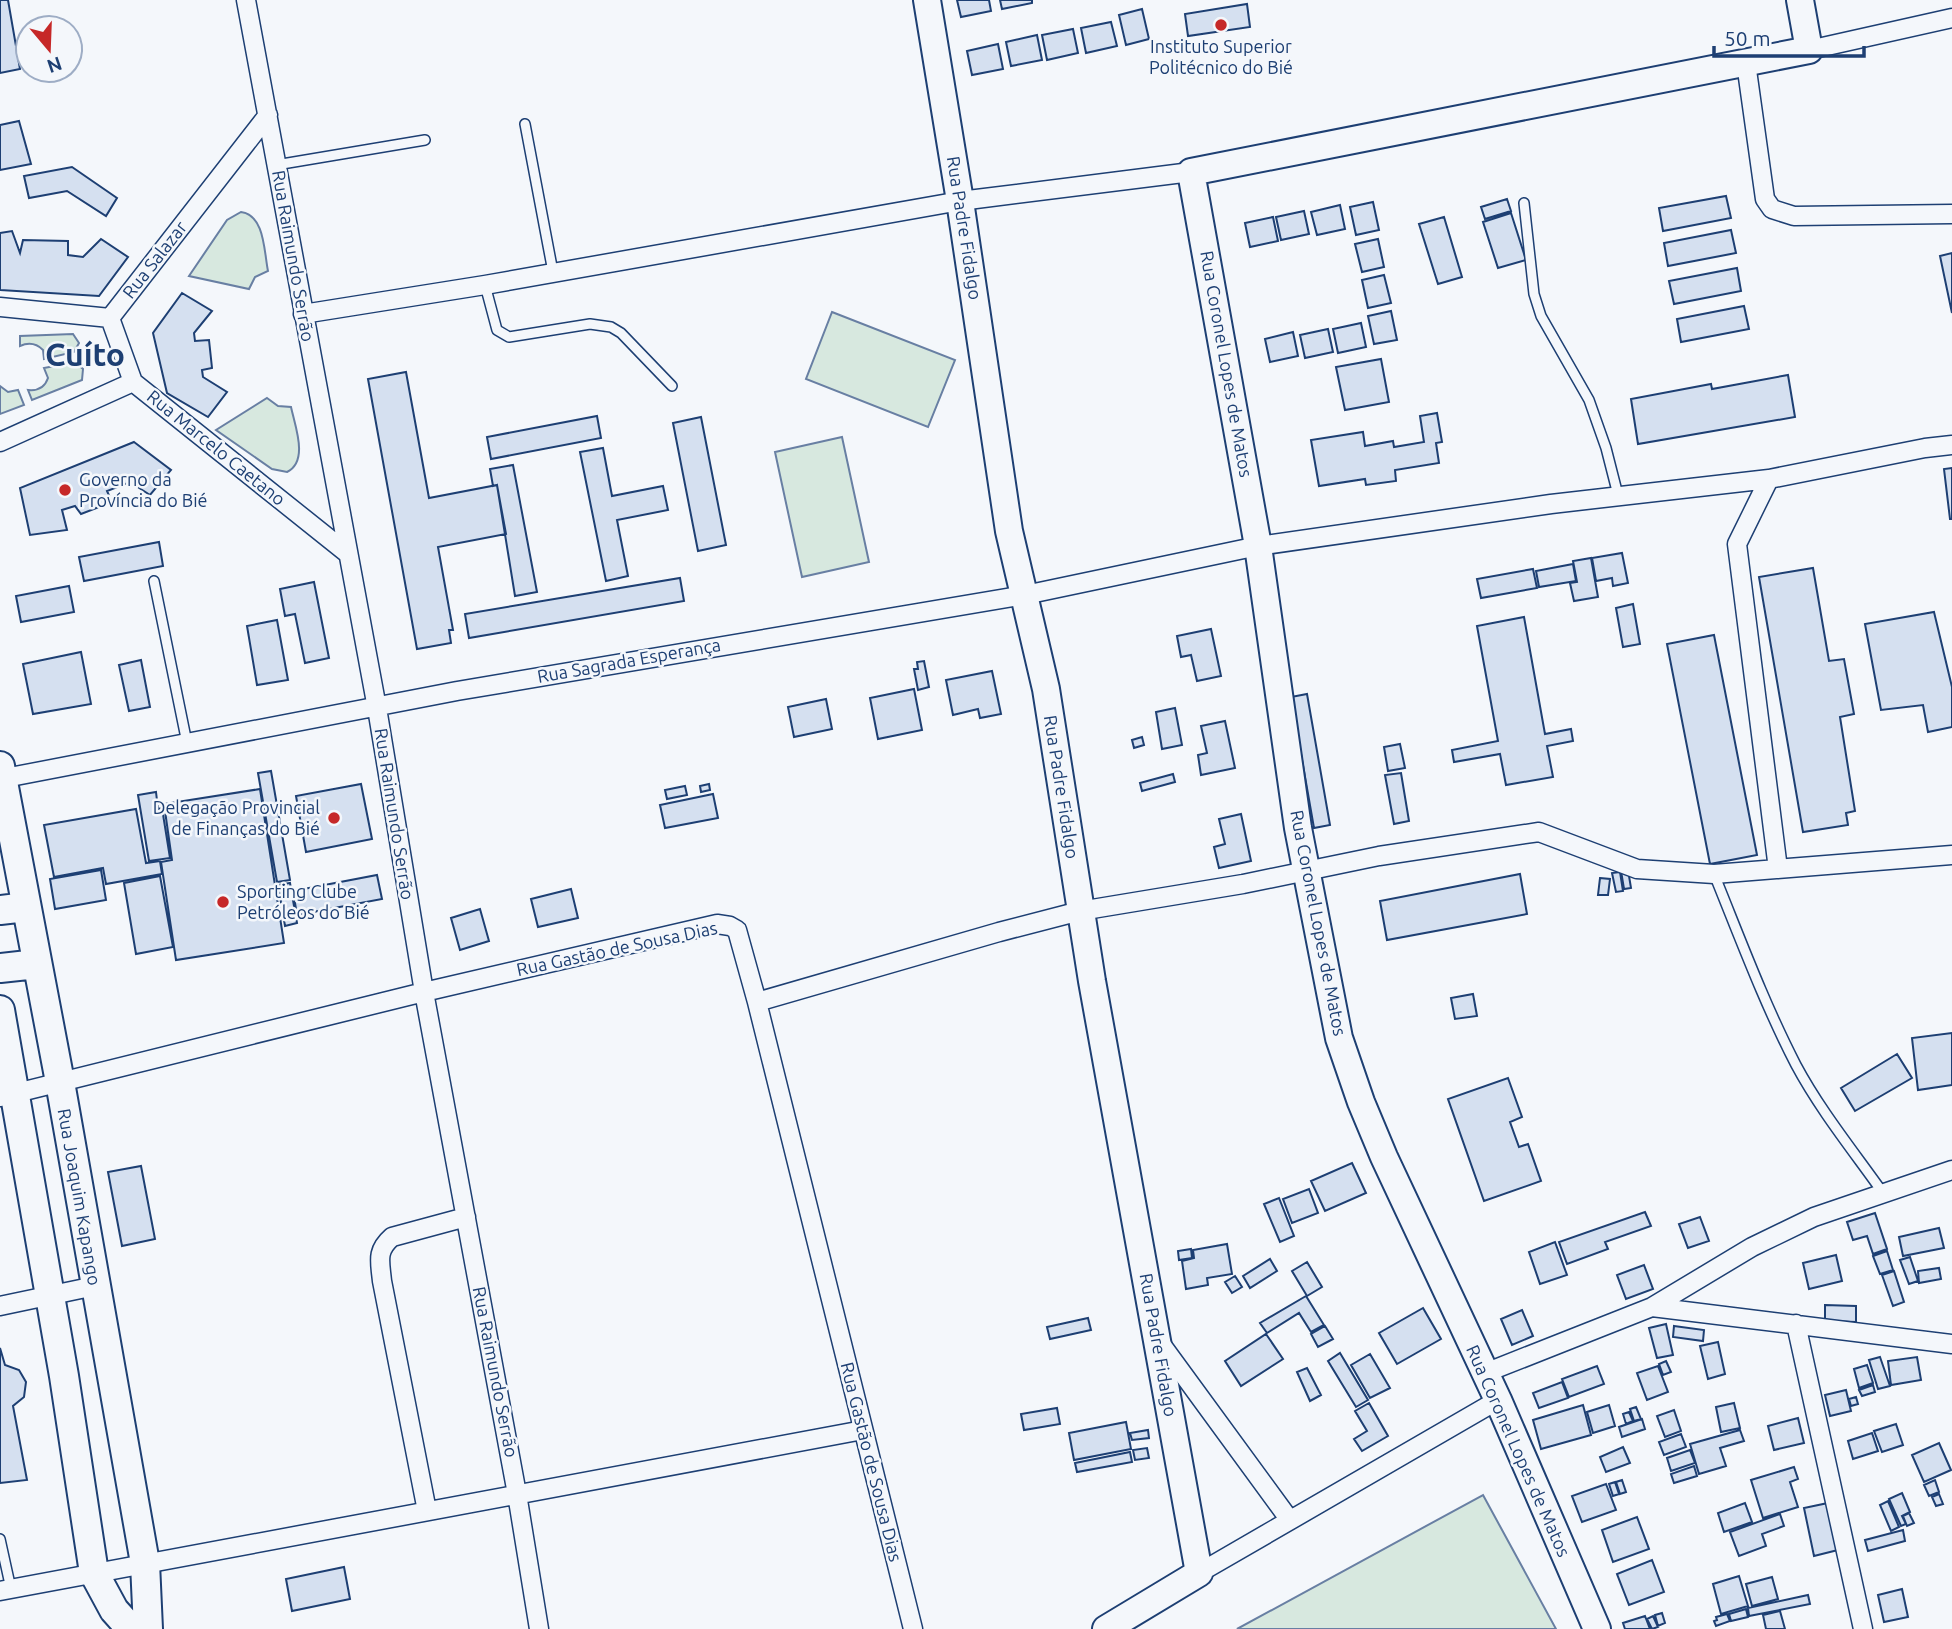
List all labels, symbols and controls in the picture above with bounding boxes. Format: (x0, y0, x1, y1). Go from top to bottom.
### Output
north arrow (14, 14, 84, 84)
scale bar (1714, 14, 1864, 58)
marker: Instituto Superior Politécnico do Bié (1213, 17, 1229, 33)
text: 50 m (1724, 26, 1771, 50)
place label: Instituto Superior Politécnico do Bié (1149, 36, 1293, 77)
text: N (44, 52, 65, 78)
street label: Rua Padre Fidalgo (944, 155, 986, 301)
street label: Rua Raimundo Serrão (269, 169, 319, 343)
street label: Rua Salazar (118, 217, 190, 302)
street label: Rua Coronel Lopes de Matos (1197, 249, 1257, 479)
district label: Cuíto (45, 336, 125, 372)
street label: Rua Marcelo Caetano (144, 385, 290, 509)
place label: Governo da Província do Bié (79, 469, 208, 510)
marker: Governo da Província do Bié (57, 482, 73, 498)
street label: Rua Sagrada Esperança (535, 634, 722, 686)
street label: Rua Padre Fidalgo (1041, 714, 1083, 860)
street label: Rua Raimundo Serrão (372, 726, 418, 901)
place label: Delegação Provincial de Finanças do Bié (153, 797, 320, 838)
street label: Rua Coronel Lopes de Matos (1287, 808, 1351, 1038)
marker: Delegação Provincial de Finanças do Bié (326, 810, 342, 826)
place label: Sporting Clube Petróleos do Bié (237, 881, 370, 922)
marker: Sporting Clube Petróleos do Bié (215, 894, 231, 910)
street label: Rua Gastão de Sousa Dias (514, 917, 719, 979)
street label: Rua Joaquim Kapango (55, 1107, 105, 1287)
street label: Rua Padre Fidalgo (1137, 1272, 1181, 1418)
street label: Rua Raimundo Serrão (470, 1285, 522, 1459)
street label: Rua Coronel Lopes de Matos (1463, 1342, 1575, 1560)
street label: Rua Gastão de Sousa Dias (837, 1360, 907, 1564)

